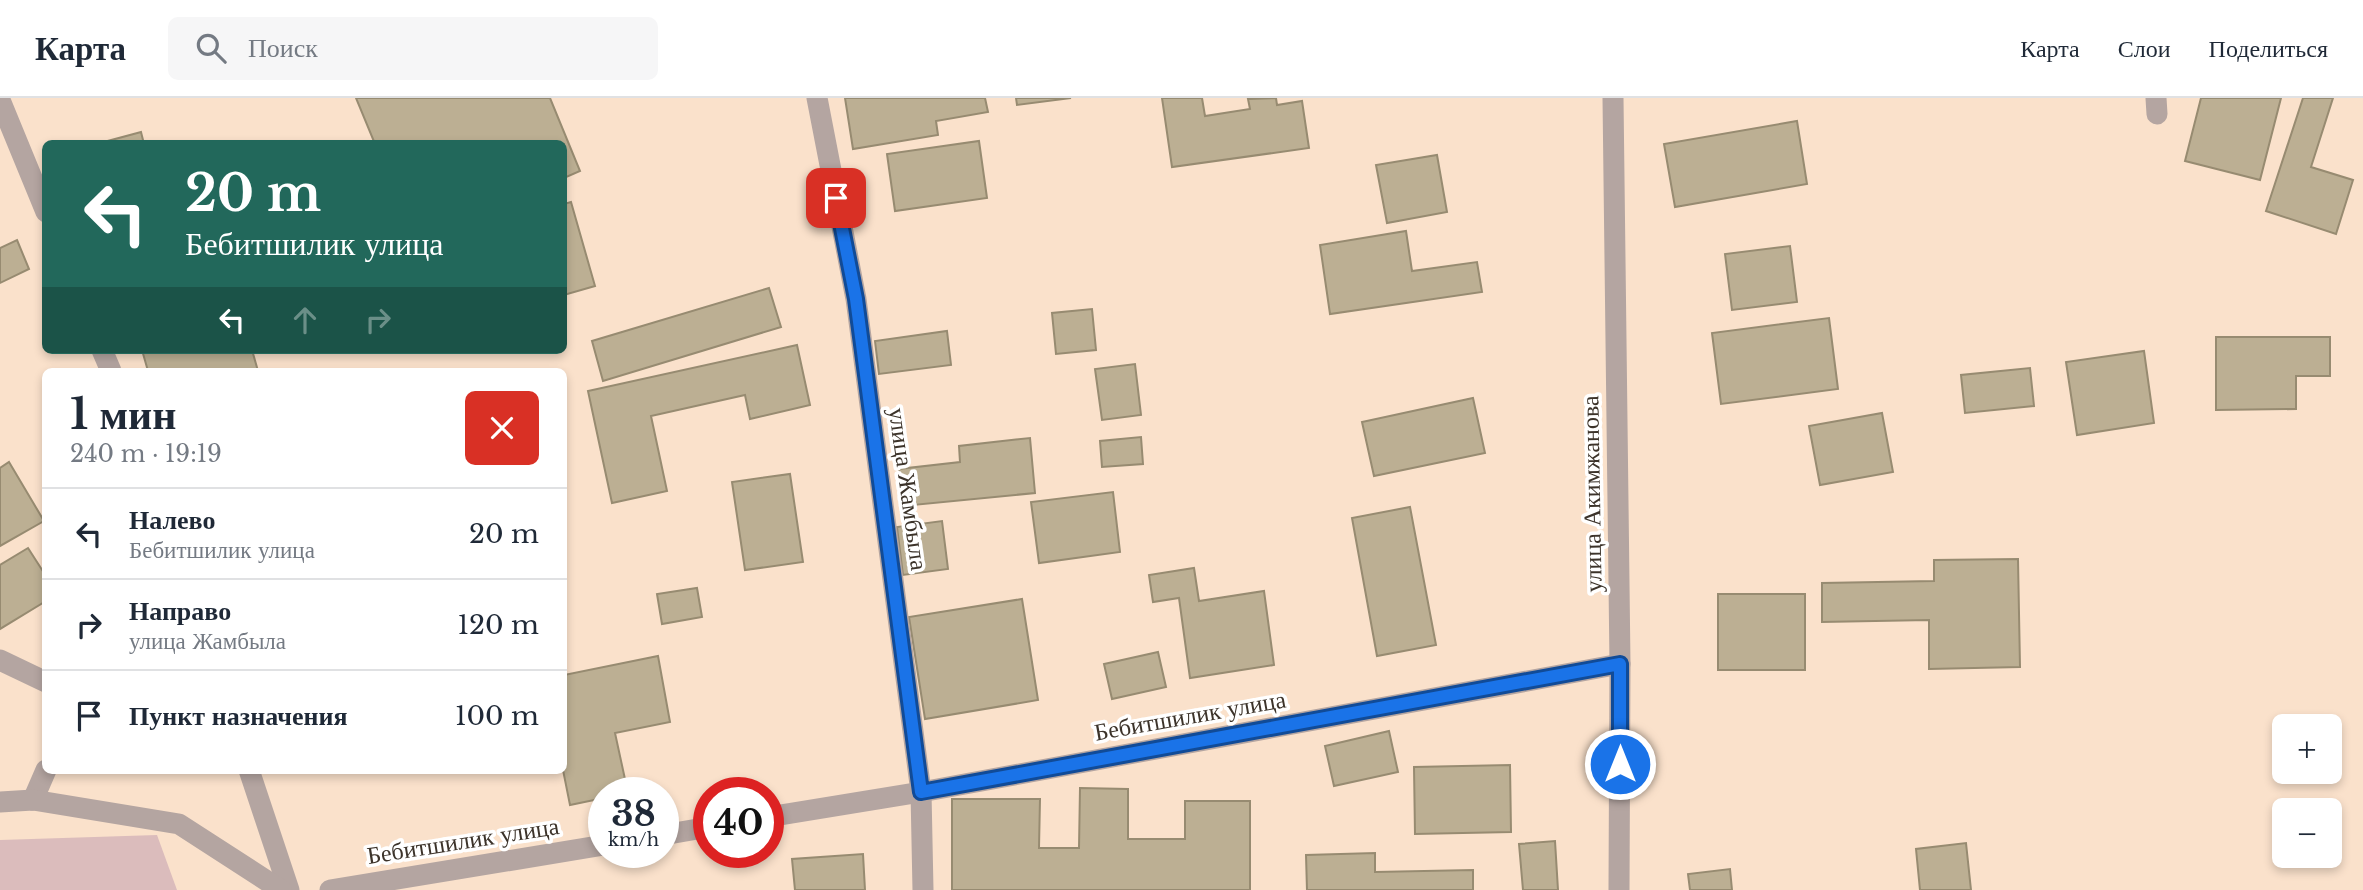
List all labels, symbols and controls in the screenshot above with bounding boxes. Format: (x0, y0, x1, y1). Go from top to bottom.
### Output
search box (168, 17, 658, 80)
text: Карта (35, 28, 126, 69)
icon: search (192, 29, 230, 67)
text: Поиск (248, 32, 318, 64)
text: Карта (2020, 34, 2080, 63)
text: Слои (2118, 34, 2171, 63)
text: Поделиться (2209, 34, 2328, 63)
text: 20 m (185, 163, 321, 224)
icon: left (70, 168, 161, 259)
pin (806, 168, 866, 228)
icon: arrive (817, 179, 855, 217)
text: Бебитшилик улица (185, 224, 444, 264)
icon: left (213, 301, 251, 339)
icon: ahead (286, 301, 324, 339)
icon: right (359, 301, 397, 339)
text: 1 мин (70, 388, 177, 440)
button: close (465, 391, 539, 465)
street label: улица Акимжанова (1575, 395, 1608, 593)
street label: улица Жамбыла (883, 406, 934, 572)
text: 240 m · 19:19 (70, 440, 222, 468)
text: Налево (129, 504, 215, 536)
icon: left (70, 515, 108, 553)
text: 20 m (469, 518, 539, 550)
text: Бебитшилик улица (129, 536, 315, 564)
text: Направо (129, 595, 231, 627)
icon: right (70, 606, 108, 644)
text: 120 m (457, 609, 539, 641)
text: улица Жамбыла (129, 627, 286, 655)
street label: Бебитшилик улица (1092, 684, 1288, 747)
icon: arrive (70, 697, 108, 735)
text: Пункт назначения (129, 700, 347, 732)
text: 100 m (455, 700, 539, 732)
map controls (2272, 714, 2342, 868)
button: + (2272, 714, 2342, 784)
position arrow (1583, 727, 1657, 801)
speed limit sign: 40 (693, 777, 784, 868)
text: 38 (611, 792, 656, 835)
button: − (2272, 798, 2342, 868)
street label: Бебитшилик улица (365, 811, 561, 870)
text: km/h (608, 829, 659, 851)

